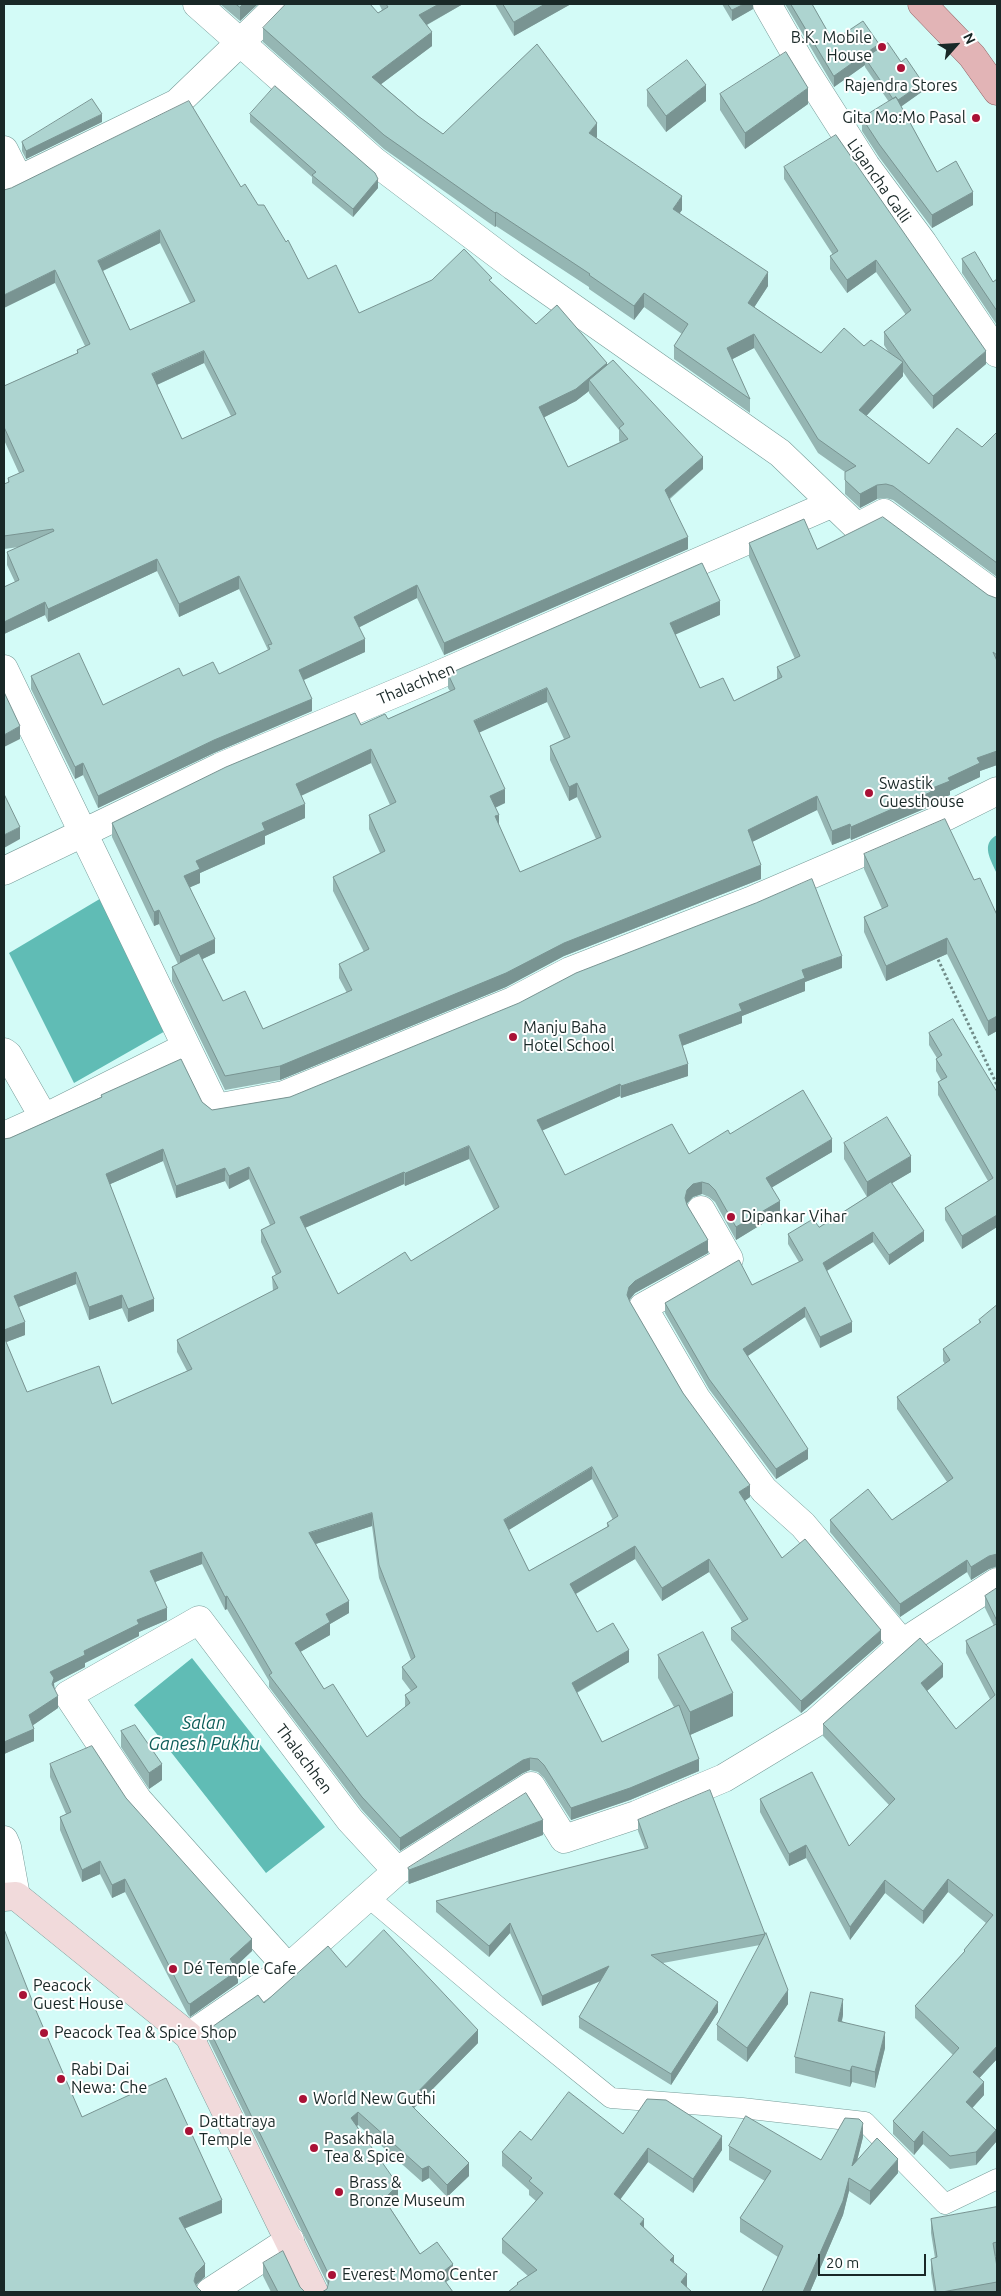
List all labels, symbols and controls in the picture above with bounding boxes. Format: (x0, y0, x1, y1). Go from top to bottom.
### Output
north arrow (931, 20, 981, 70)
place label: B.K. Mobile House (791, 28, 872, 66)
text: N (960, 30, 979, 47)
marker: B.K. Mobile House (876, 41, 888, 53)
marker: Rajendra Stores (895, 62, 907, 74)
place label: Rajendra Stores (844, 76, 958, 96)
place label: Gita Mo:Mo Pasal (842, 108, 966, 128)
marker: Gita Mo:Mo Pasal (970, 112, 982, 124)
street label: Ligancha Galli (843, 135, 915, 227)
street label: Thalachhen (374, 659, 458, 709)
place label: Swastik Guesthouse (879, 774, 964, 812)
marker: Swastik Guesthouse (863, 787, 875, 799)
place label: Manju Baha Hotel School (523, 1018, 614, 1056)
marker: Manju Baha Hotel School (507, 1031, 519, 1043)
place label: Dipankar Vihar (741, 1207, 847, 1227)
marker: Dipankar Vihar (725, 1211, 737, 1223)
water label: Salan Ganesh Pukhu (148, 1712, 260, 1755)
street label: Thalachhen (272, 1720, 336, 1798)
place label: Dé Temple Cafe (183, 1959, 297, 1979)
marker: Dé Temple Cafe (167, 1963, 179, 1975)
place label: Peacock Guest House (33, 1976, 124, 2014)
marker: Peacock Guest House (17, 1989, 29, 2001)
place label: Peacock Tea & Spice Shop (54, 2023, 237, 2043)
marker: Peacock Tea & Spice Shop (38, 2027, 50, 2039)
place label: Rabi Dai Newa: Che (71, 2060, 147, 2098)
marker: Rabi Dai Newa: Che (55, 2073, 67, 2085)
place label: World New Guthi (313, 2089, 436, 2109)
marker: World New Guthi (297, 2093, 309, 2105)
place label: Dattatraya Temple (199, 2112, 276, 2150)
marker: Dattatraya Temple (183, 2125, 195, 2137)
place label: Pasakhala Tea & Spice (324, 2129, 405, 2167)
marker: Pasakhala Tea & Spice (308, 2142, 320, 2154)
place label: Brass & Bronze Museum (349, 2173, 465, 2211)
marker: Brass & Bronze Museum (333, 2186, 345, 2198)
scale bar (821, 2244, 928, 2276)
text: 20 m (826, 2254, 859, 2271)
place label: Everest Momo Center (342, 2265, 498, 2285)
marker: Everest Momo Center (326, 2269, 338, 2281)

